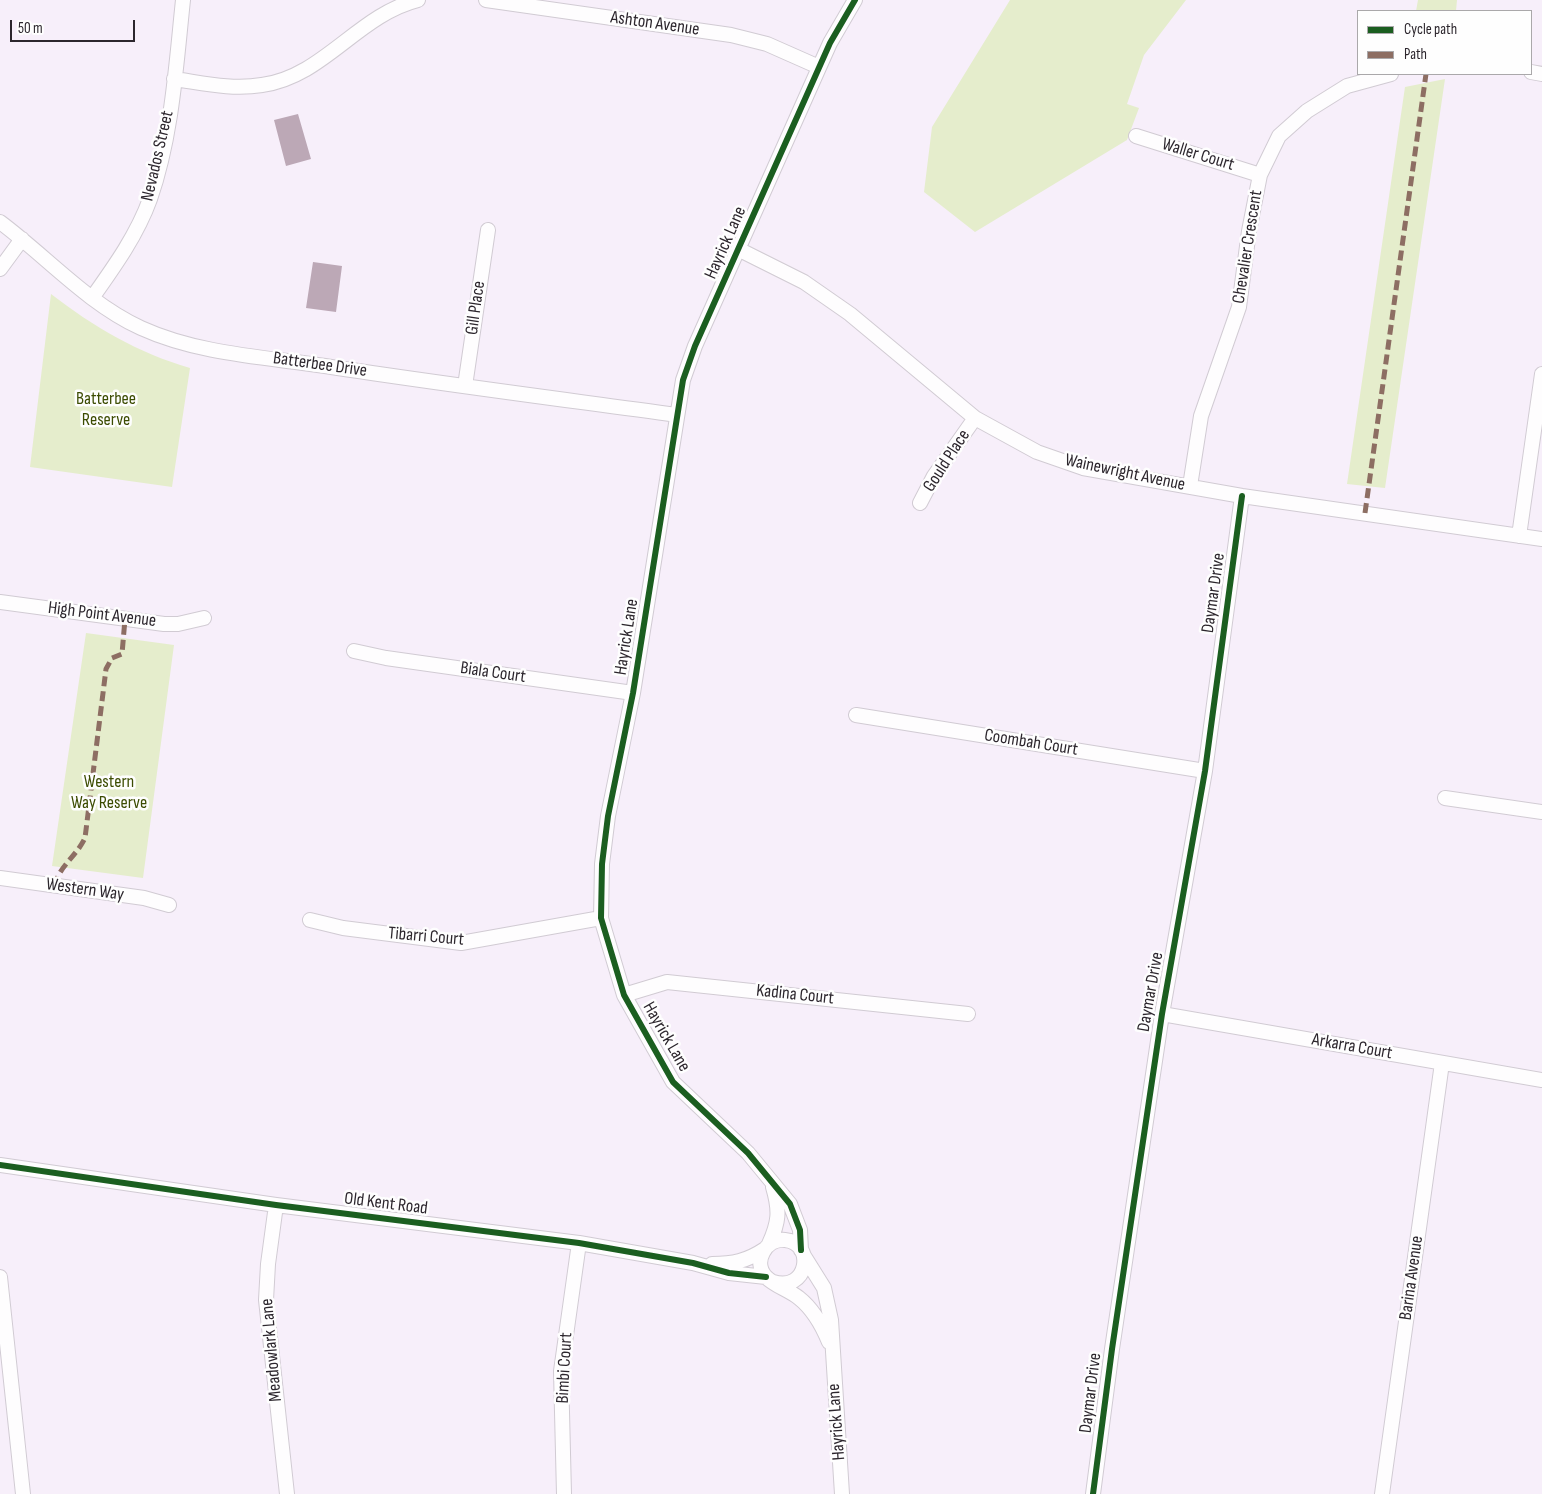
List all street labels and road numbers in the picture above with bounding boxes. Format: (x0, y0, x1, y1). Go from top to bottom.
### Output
street label: Ashton Avenue (609, 7, 701, 41)
street label: Nevados Street (137, 109, 179, 203)
street label: Waller Court (1159, 134, 1237, 176)
street label: Chevalier Crescent (1228, 189, 1268, 305)
street label: Hayrick Lane (700, 203, 752, 283)
street label: Gill Place (462, 280, 490, 336)
street label: Batterbee Drive (272, 348, 368, 382)
street label: Gould Place (919, 426, 975, 496)
street label: Wainewright Avenue (1063, 450, 1187, 496)
street label: Daymar Drive (1198, 552, 1230, 634)
street label: Hayrick Lane (610, 597, 644, 677)
street label: High Point Avenue (47, 598, 157, 632)
street label: Biala Court (459, 658, 527, 688)
street label: Coombah Court (983, 725, 1079, 761)
street label: Western Way (45, 874, 125, 906)
street label: Tibarri Court (387, 923, 465, 951)
street label: Daymar Drive (1133, 951, 1169, 1033)
street label: Kadina Court (755, 980, 835, 1010)
street label: Hayrick Lane (637, 998, 695, 1076)
street label: Arkarra Court (1310, 1029, 1394, 1065)
street label: Old Kent Road (343, 1188, 429, 1220)
street label: Barina Avenue (1395, 1234, 1429, 1322)
street label: Meadowlark Lane (257, 1297, 287, 1403)
street label: Bimbi Court (552, 1332, 578, 1404)
street label: Daymar Drive (1075, 1352, 1107, 1434)
street label: Hayrick Lane (824, 1383, 850, 1461)

